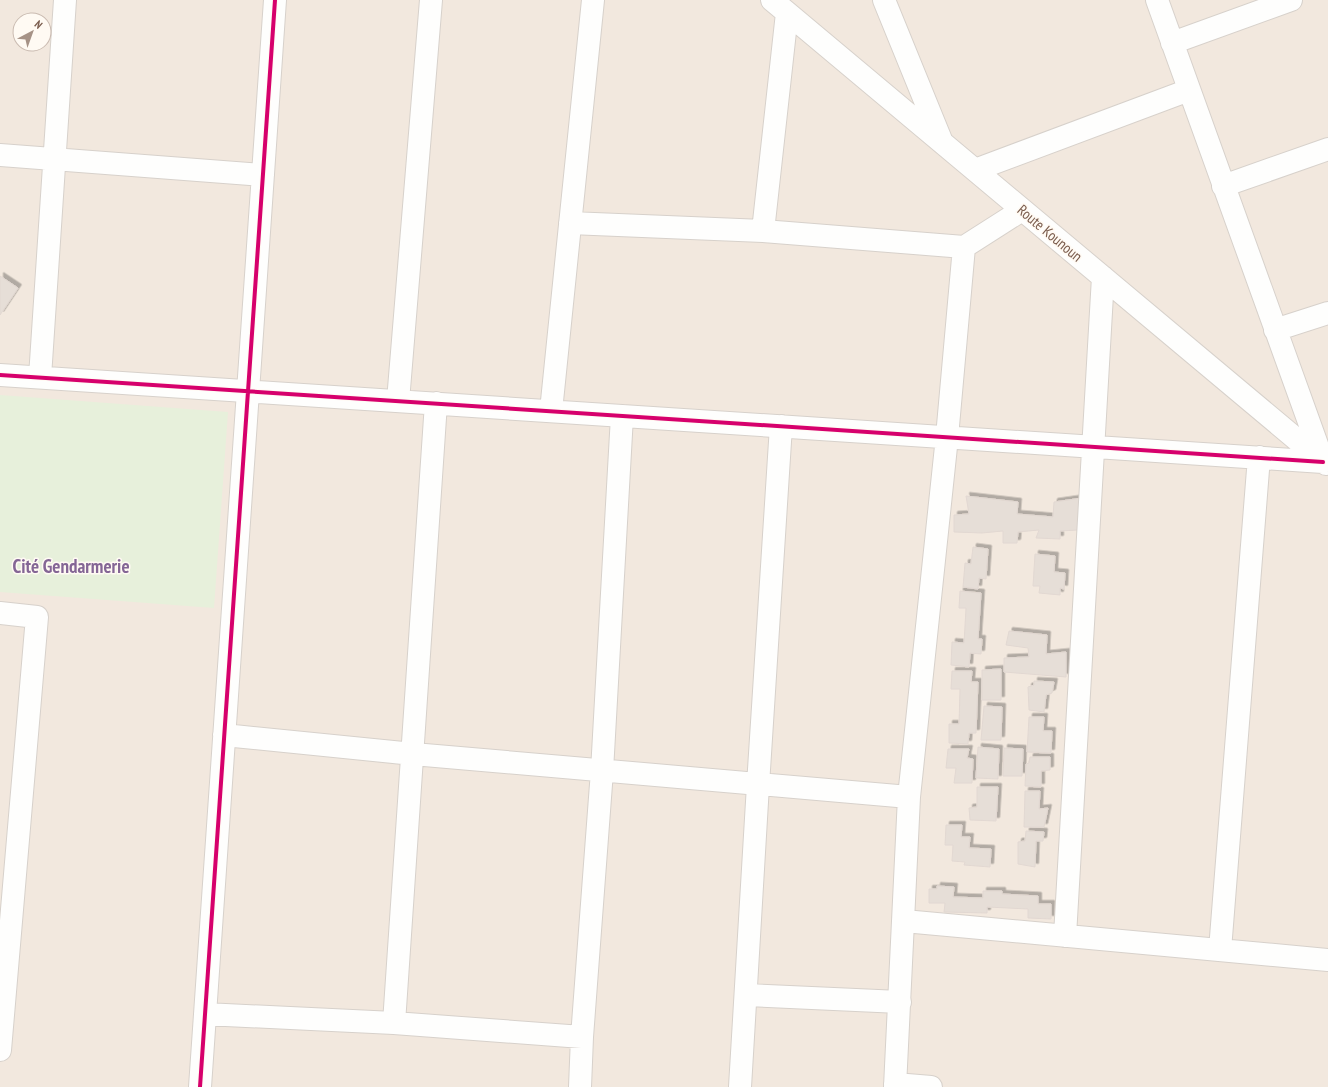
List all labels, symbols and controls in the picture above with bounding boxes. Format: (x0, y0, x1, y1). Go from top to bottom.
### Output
north arrow (12, 12, 52, 52)
text: N (32, 17, 45, 32)
street label: Route Kounoun (1014, 200, 1086, 266)
district label: Cité Gendarmerie (12, 554, 130, 578)

